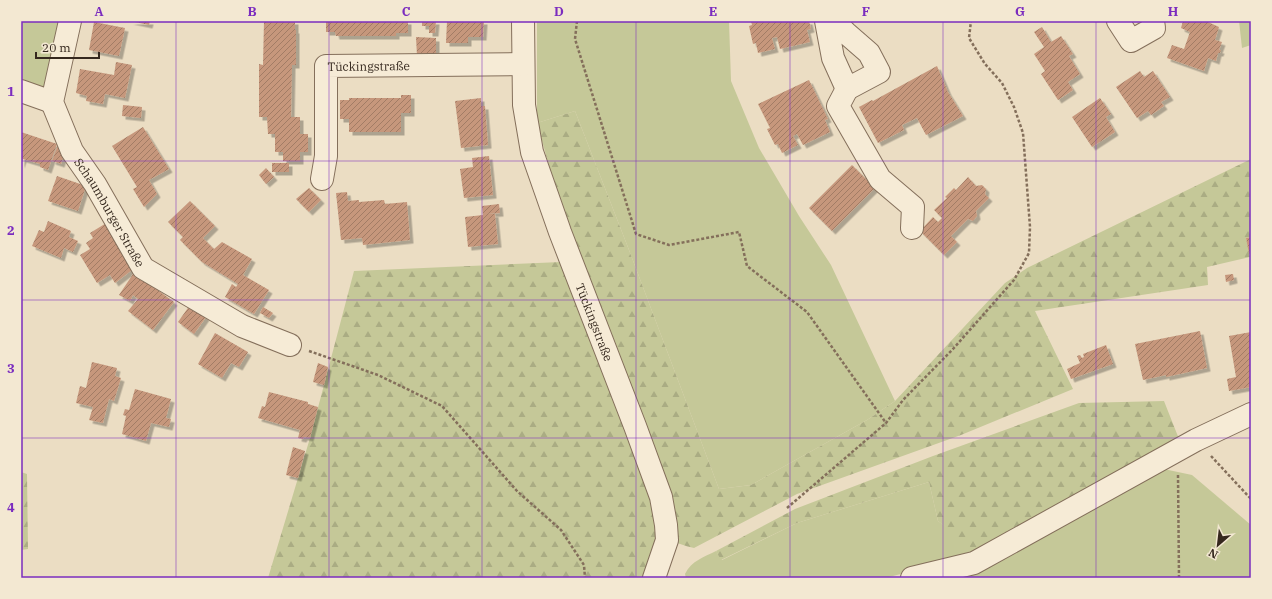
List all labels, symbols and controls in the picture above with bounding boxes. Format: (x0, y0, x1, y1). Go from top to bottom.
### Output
text: A (94, 3, 104, 20)
text: B (247, 3, 257, 20)
text: C (402, 3, 411, 20)
text: D (554, 3, 564, 20)
text: E (709, 3, 717, 20)
text: F (862, 3, 870, 20)
text: G (1015, 3, 1025, 20)
text: H (1168, 3, 1179, 20)
scale bar (36, 34, 99, 60)
text: 20 m (42, 40, 71, 55)
street label: Tückingstraße (327, 58, 410, 73)
text: 1 (7, 83, 15, 100)
street label: Schaumburger Straße (71, 155, 148, 269)
text: 2 (7, 222, 15, 239)
street label: Tückingstraße (573, 281, 617, 363)
text: 3 (7, 360, 15, 377)
text: 4 (7, 499, 15, 516)
north arrow (1198, 525, 1238, 565)
text: N (1206, 545, 1220, 562)

